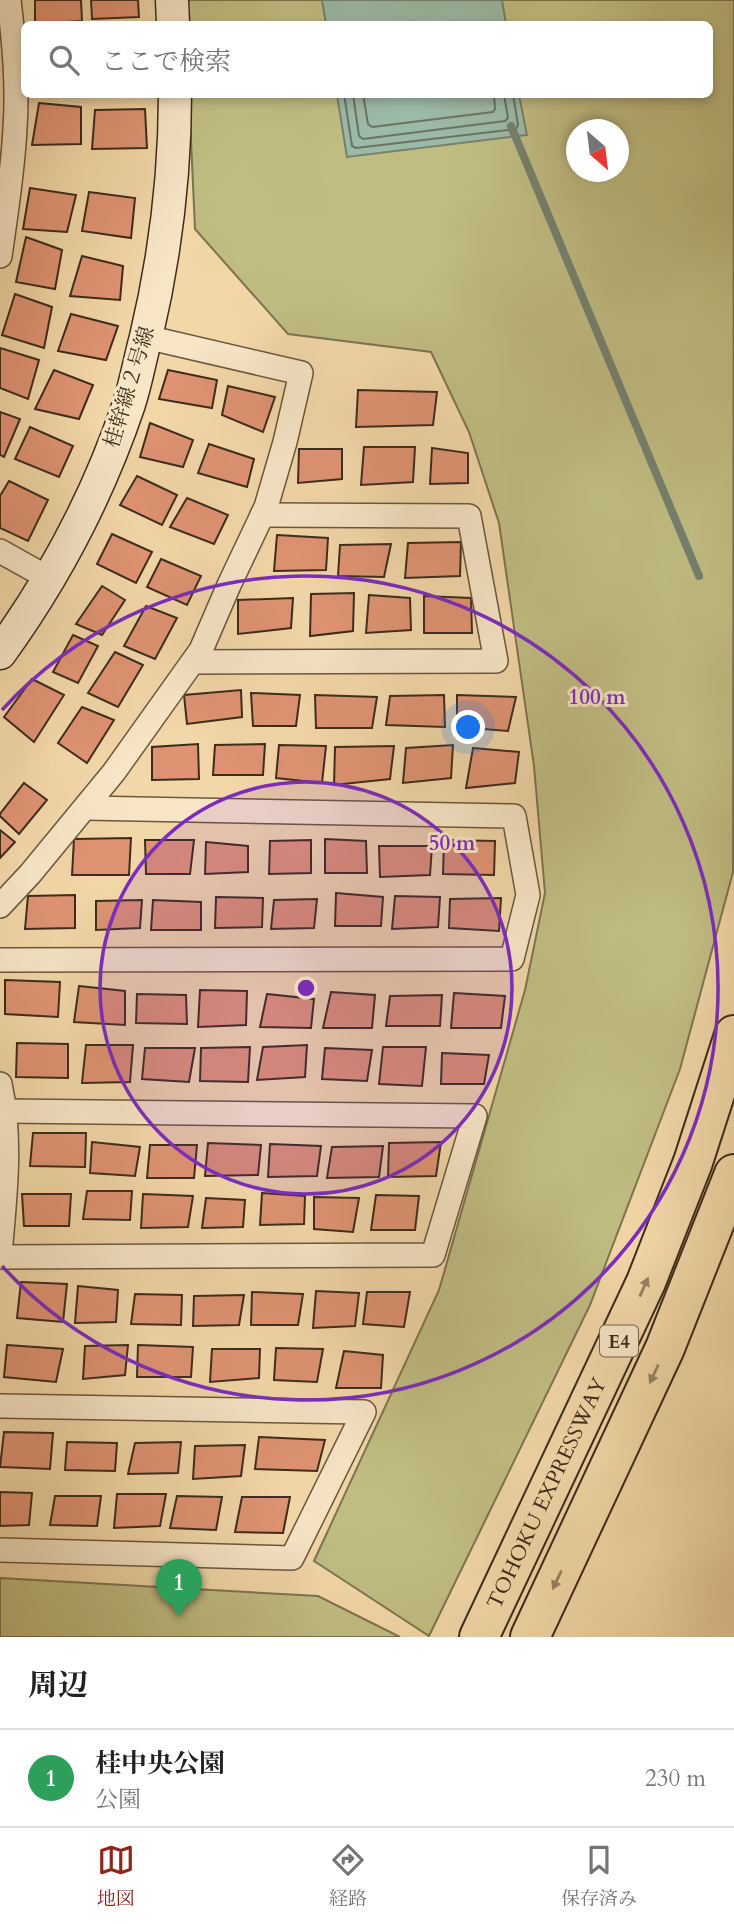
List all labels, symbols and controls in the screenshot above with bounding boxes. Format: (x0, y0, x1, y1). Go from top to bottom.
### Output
search box (21, 21, 713, 98)
icon: search (45, 41, 83, 79)
text: ここで検索 (101, 44, 231, 79)
north arrow (566, 119, 629, 182)
street label: 桂幹線２号線 (97, 323, 162, 452)
text: 100 m (568, 683, 626, 712)
your location (451, 710, 485, 744)
text: 50 m (429, 829, 476, 858)
centre of rings (294, 976, 318, 1000)
one-way arrow (638, 1276, 649, 1297)
road number: E4 (600, 1326, 638, 1357)
one-way arrow (648, 1364, 660, 1384)
street label: TOHOKU EXPRESSWAY (480, 1373, 614, 1614)
pin: 1 (156, 1559, 202, 1617)
one-way arrow (552, 1570, 563, 1590)
text: 周辺 (28, 1665, 88, 1706)
text: 桂中央公園 (95, 1746, 225, 1781)
text: 1 (45, 1763, 57, 1794)
text: 230 m (645, 1763, 706, 1794)
text: 公園 (95, 1784, 141, 1815)
tab: 地図 (97, 1841, 135, 1912)
tab: 経路 (329, 1841, 367, 1912)
tab: 保存済み (561, 1841, 637, 1912)

